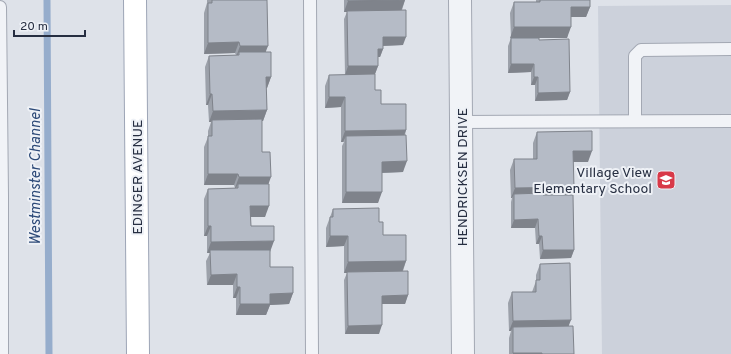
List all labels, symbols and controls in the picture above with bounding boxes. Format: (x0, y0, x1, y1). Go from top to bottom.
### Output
scale bar (14, 12, 85, 38)
text: 20 m (20, 19, 48, 35)
water label: Westminster Channel (27, 108, 46, 245)
street label: HENDRICKSEN DRIVE (455, 108, 472, 246)
street label: EDINGER AVENUE (130, 120, 147, 234)
place label: Village View Elementary School (533, 165, 652, 198)
school or university icon: Village View Elementary School (655, 169, 677, 191)

